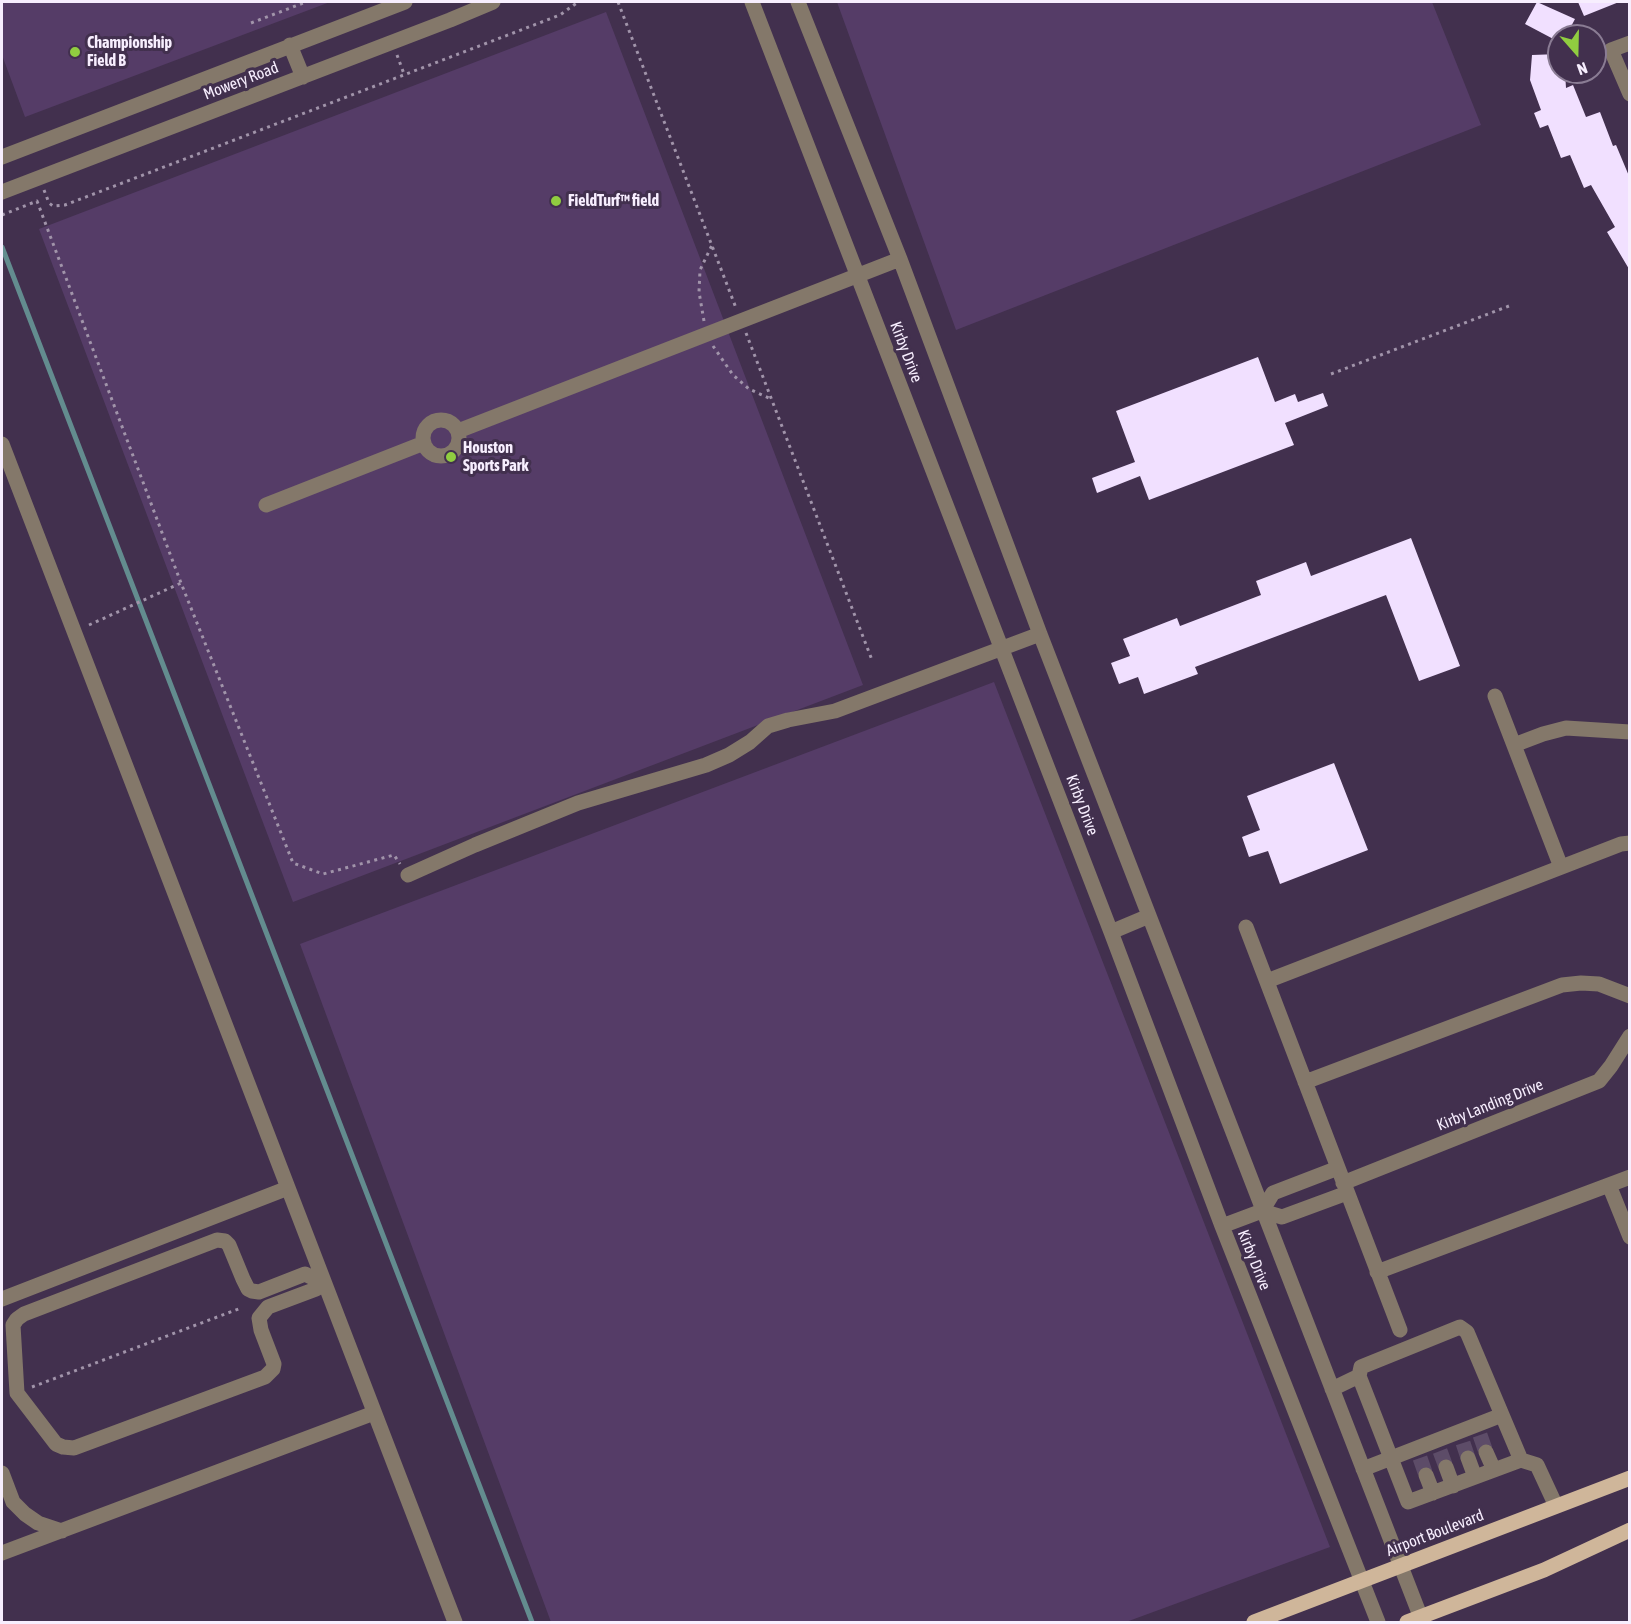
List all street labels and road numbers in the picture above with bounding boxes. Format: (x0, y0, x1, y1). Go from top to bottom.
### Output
street label: Mowery Road (201, 58, 281, 104)
street label: Kirby Drive (886, 319, 926, 385)
street label: Kirby Drive (1062, 772, 1102, 838)
street label: Kirby Landing Drive (1434, 1075, 1546, 1135)
street label: Kirby Drive (1233, 1227, 1275, 1293)
street label: Airport Boulevard (1384, 1506, 1486, 1560)

